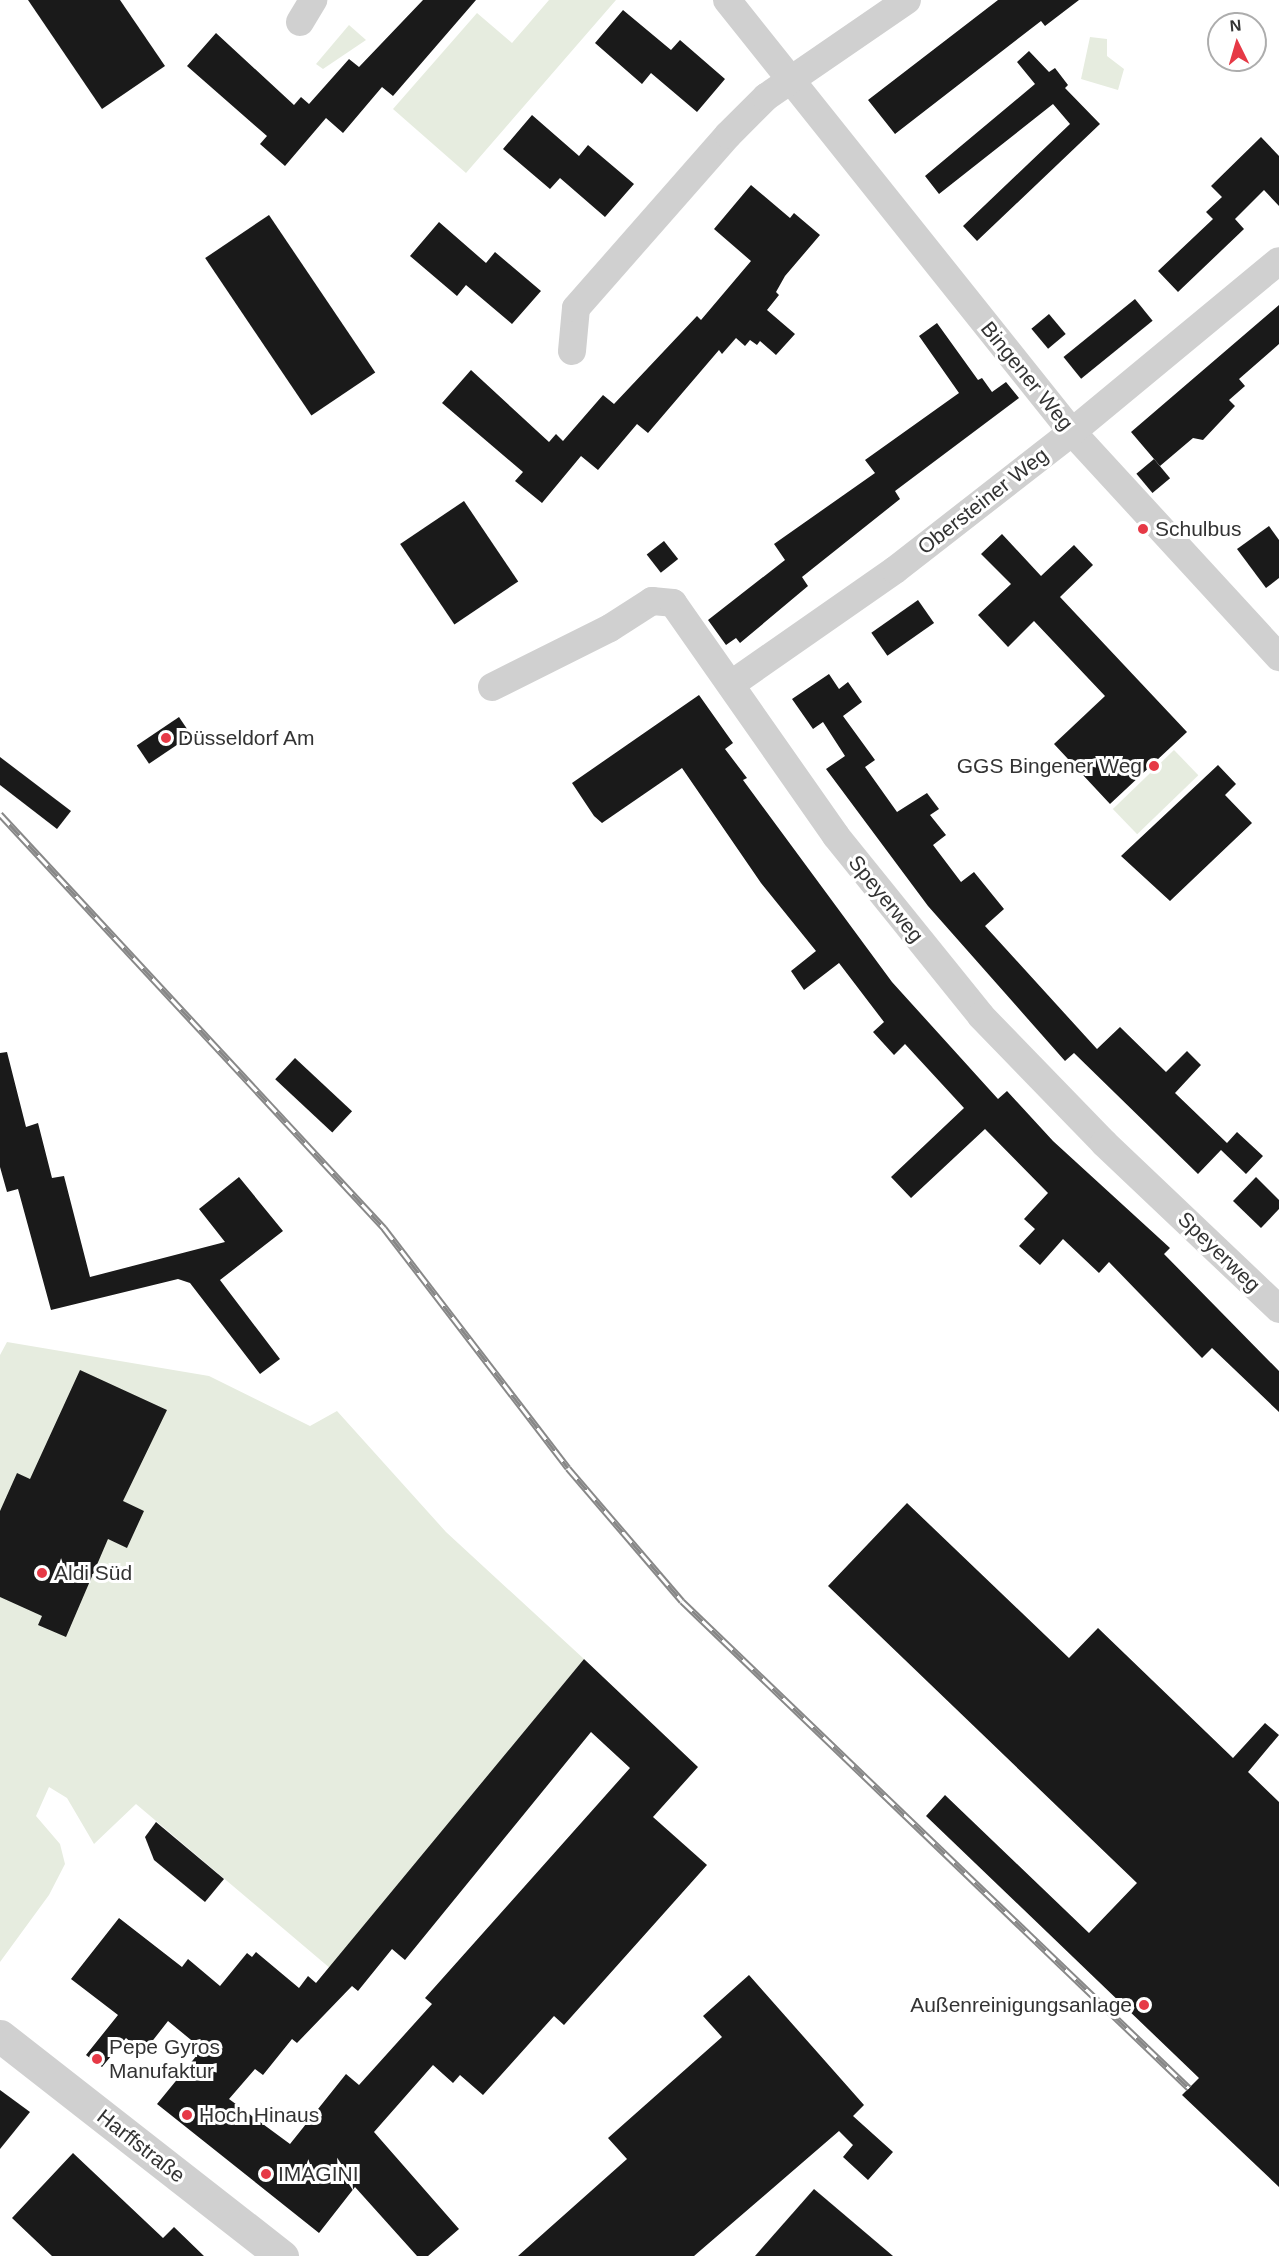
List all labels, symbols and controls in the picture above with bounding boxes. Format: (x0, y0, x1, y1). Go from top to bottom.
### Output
north arrow (1207, 12, 1267, 72)
text: N (1229, 17, 1242, 35)
street label: Bingener Weg (975, 317, 1079, 435)
street label: Obersteiner Weg (913, 442, 1053, 560)
place label: Schulbus (1155, 516, 1241, 542)
marker: Schulbus (1136, 522, 1150, 536)
place label: Düsseldorf Am (178, 725, 316, 751)
marker: Düsseldorf Am (159, 731, 173, 745)
place label: GGS Bingener Weg (957, 753, 1142, 779)
marker: GGS Bingener Weg (1147, 759, 1161, 773)
street label: Speyerweg (843, 850, 929, 948)
street label: Speyerweg (1172, 1206, 1266, 1298)
place label: Aldi Süd (54, 1560, 132, 1586)
marker: Aldi Süd (35, 1566, 49, 1580)
place label: Außenreinigungsanlage (910, 1992, 1132, 2018)
marker: Außenreinigungsanlage (1137, 1998, 1151, 2012)
place label: Pepe Gyros Manufaktur (109, 2034, 220, 2084)
marker: Pepe Gyros Manufaktur (90, 2052, 104, 2066)
place label: Hoch Hinaus (199, 2102, 319, 2128)
street label: Harffstraße (92, 2104, 190, 2188)
marker: Hoch Hinaus (180, 2108, 194, 2122)
place label: IMAGINI (278, 2161, 359, 2187)
marker: IMAGINI (259, 2167, 273, 2181)

